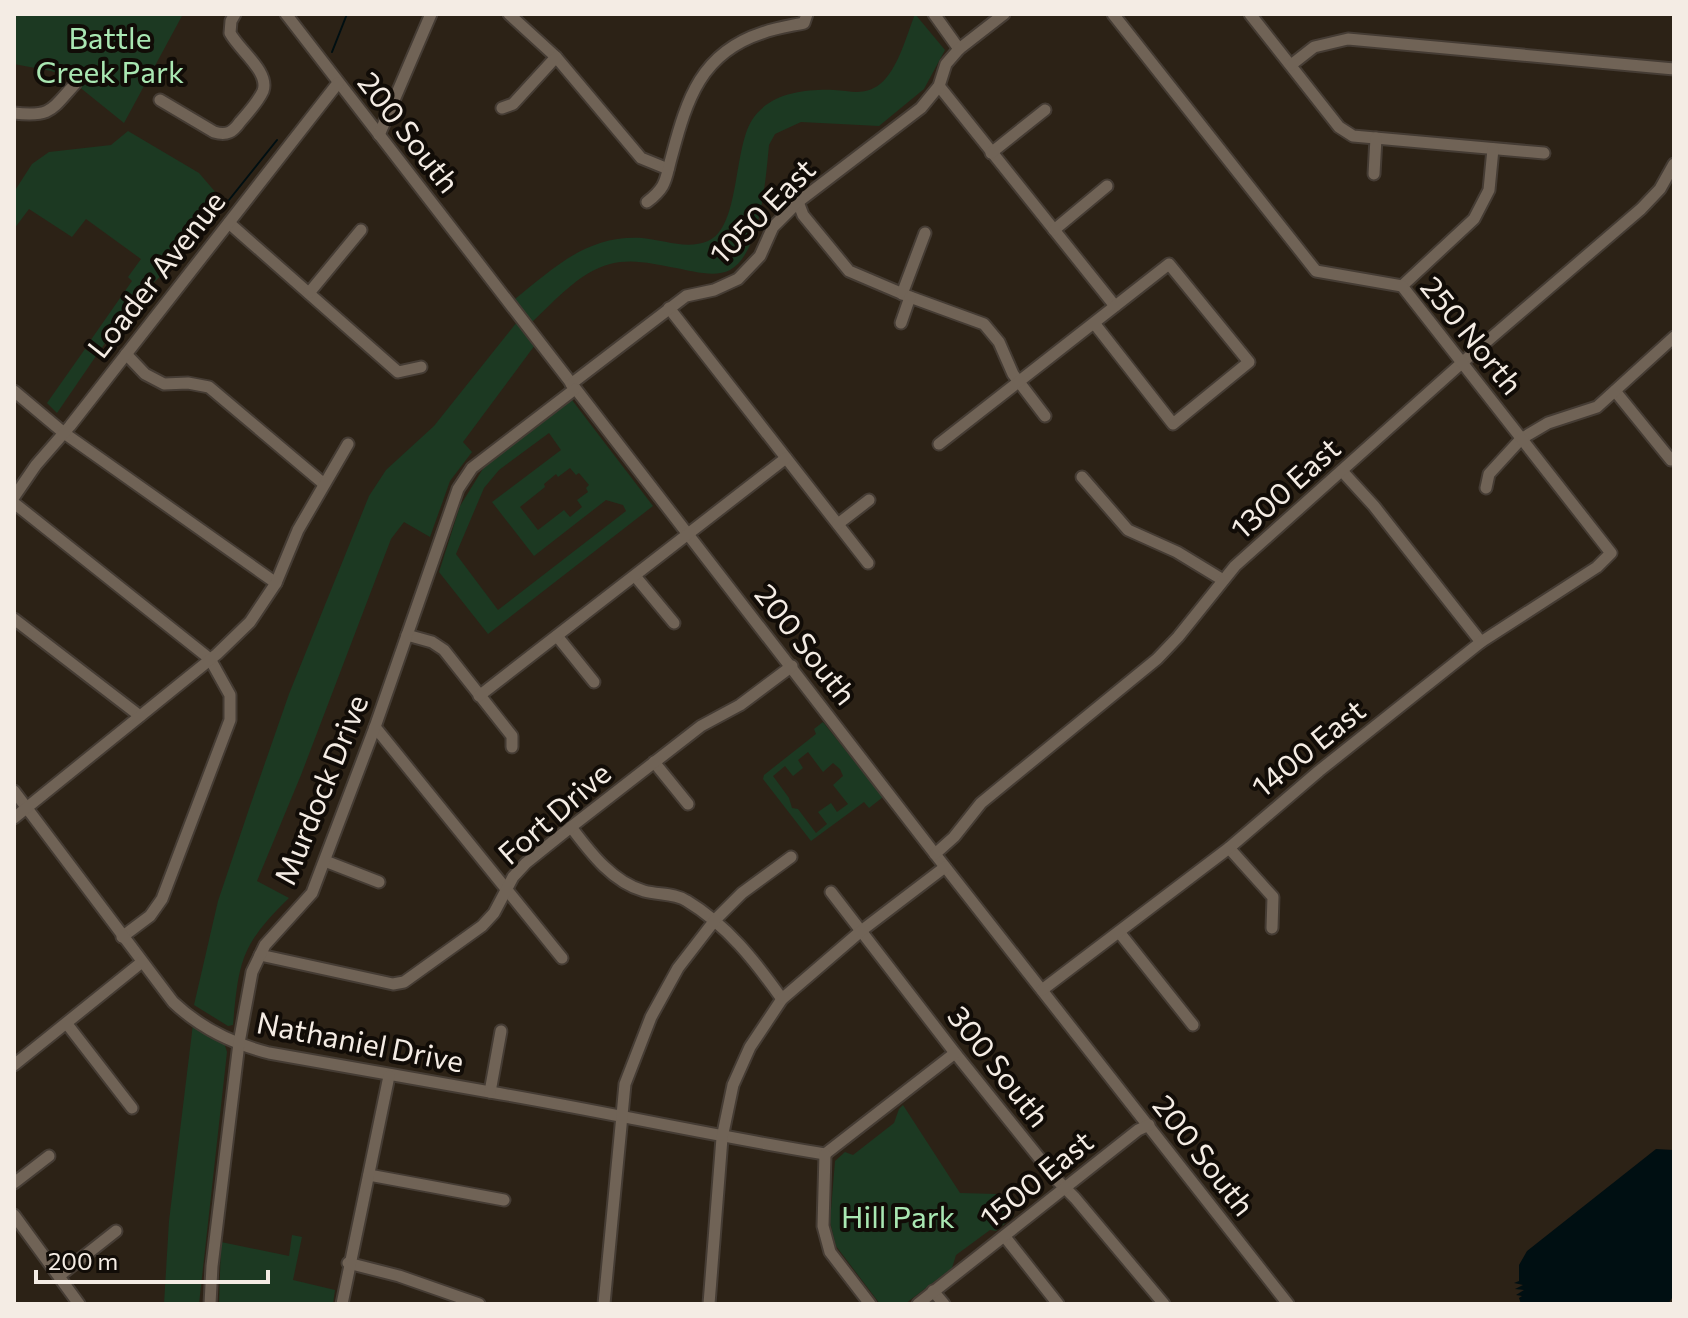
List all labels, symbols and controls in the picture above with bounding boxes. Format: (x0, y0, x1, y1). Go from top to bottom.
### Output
park label: Battle Creek Park (36, 18, 184, 89)
street label: 200 South (351, 64, 469, 199)
street label: 1050 East (701, 150, 822, 271)
street label: Loader Avenue (78, 183, 232, 364)
street label: 250 North (1414, 268, 1532, 401)
street label: 1300 East (1222, 428, 1347, 546)
street label: 200 South (748, 576, 866, 711)
street label: Murdock Drive (265, 689, 375, 889)
street label: 1400 East (1243, 690, 1372, 804)
street label: Fort Drive (490, 753, 617, 871)
street label: 300 South (941, 997, 1059, 1134)
street label: Nathaniel Drive (254, 1002, 467, 1079)
street label: 200 South (1146, 1087, 1264, 1222)
street label: 1500 East (972, 1121, 1099, 1235)
park label: Hill Park (841, 1197, 955, 1234)
scale bar (36, 1234, 268, 1284)
text: 200 m (48, 1246, 118, 1275)

